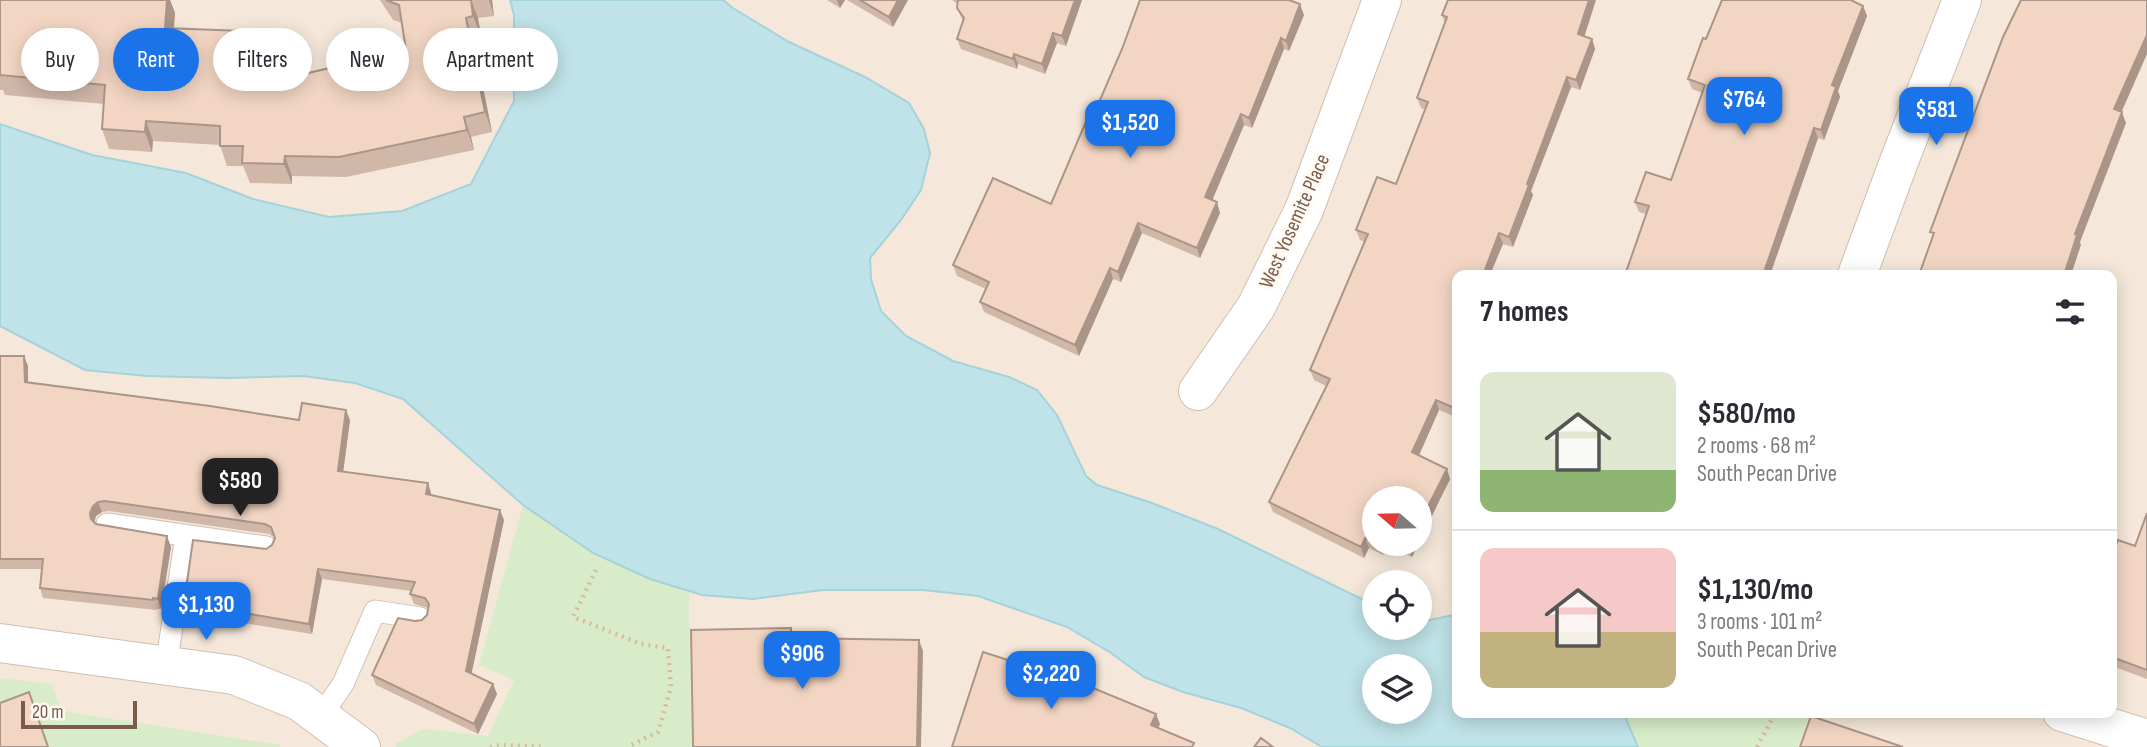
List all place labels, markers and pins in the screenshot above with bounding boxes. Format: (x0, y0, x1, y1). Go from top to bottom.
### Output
pin: $764 (1703, 78, 1785, 137)
pin: $581 (1895, 88, 1977, 147)
pin: $1,520 (1073, 100, 1187, 160)
pin: $580 (199, 458, 281, 518)
pin: $1,130 (149, 582, 263, 642)
pin: $906 (761, 632, 843, 691)
pin: $2,220 (994, 652, 1108, 711)

